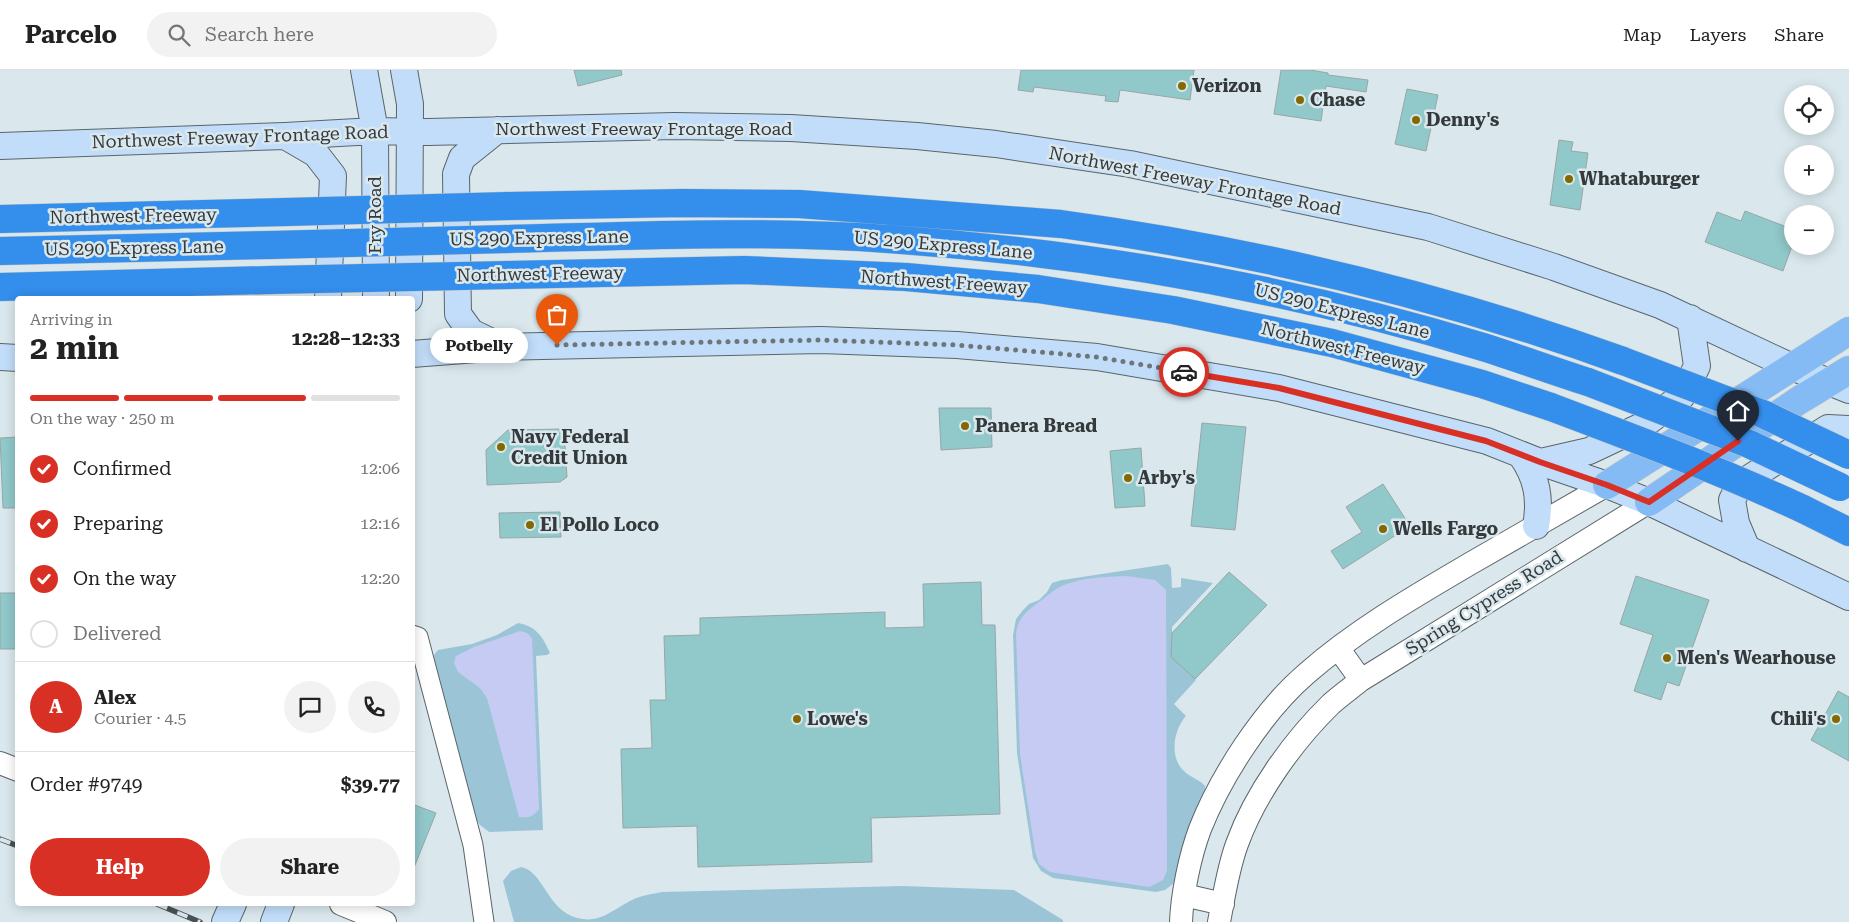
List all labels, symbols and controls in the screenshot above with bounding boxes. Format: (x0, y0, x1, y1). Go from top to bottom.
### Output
search box (147, 12, 497, 57)
text: Parcelo (25, 21, 117, 49)
icon: search (165, 21, 193, 49)
text: Search here (205, 23, 314, 46)
text: Map (1623, 24, 1662, 45)
text: Layers (1690, 24, 1746, 45)
text: Share (1774, 24, 1824, 45)
place label: Verizon (1192, 75, 1262, 96)
marker: Verizon (1176, 80, 1188, 92)
map controls (1784, 85, 1834, 255)
button: locate (1784, 85, 1834, 135)
place label: Chase (1310, 89, 1366, 110)
marker: Chase (1294, 94, 1306, 106)
place label: Denny's (1426, 109, 1499, 130)
marker: Denny's (1410, 114, 1422, 126)
street label: Northwest Freeway Frontage Road (495, 118, 793, 139)
street label: Northwest Freeway Frontage Road (91, 121, 389, 152)
street label: Northwest Freeway Frontage Road (1047, 142, 1343, 219)
button: + (1784, 145, 1834, 195)
place label: Whataburger (1579, 168, 1700, 189)
marker: Whataburger (1563, 173, 1575, 185)
street label: Fry Road (364, 176, 385, 254)
street label: Northwest Freeway (49, 204, 217, 227)
button: − (1784, 205, 1834, 255)
street label: US 290 Express Lane (449, 225, 629, 250)
street label: US 290 Express Lane (853, 226, 1034, 263)
street label: US 290 Express Lane (44, 235, 224, 260)
street label: Northwest Freeway (456, 262, 624, 285)
street label: Northwest Freeway (860, 265, 1029, 298)
street label: US 290 Express Lane (1252, 279, 1432, 342)
pin (536, 294, 578, 345)
icon: bag (543, 301, 571, 329)
text: Arriving in (30, 310, 113, 329)
street label: Northwest Freeway (1259, 317, 1427, 378)
text: 12:28–12:33 (291, 327, 400, 350)
callout: Potbelly (430, 328, 527, 362)
text: 2 min (30, 329, 119, 367)
text: Potbelly (445, 336, 513, 355)
courier (1159, 347, 1209, 397)
icon: car (1170, 358, 1198, 386)
pin (1717, 390, 1759, 441)
icon: home (1724, 397, 1752, 425)
text: On the way · 250 m (30, 409, 175, 428)
place label: Panera Bread (975, 415, 1097, 436)
marker: Panera Bread (959, 420, 971, 432)
place label: Navy Federal Credit Union (511, 426, 629, 468)
marker: Navy Federal Credit Union (495, 441, 507, 453)
icon: check (30, 455, 58, 483)
text: Confirmed (73, 457, 171, 480)
text: 12:06 (360, 459, 400, 478)
place label: Arby's (1138, 467, 1195, 488)
marker: Arby's (1122, 472, 1134, 484)
icon: check (30, 510, 58, 538)
text: Preparing (73, 512, 163, 535)
text: 12:16 (360, 514, 400, 533)
place label: El Pollo Loco (540, 514, 659, 535)
place label: Wells Fargo (1393, 518, 1498, 539)
marker: El Pollo Loco (524, 519, 536, 531)
marker: Wells Fargo (1377, 523, 1389, 535)
street label: Spring Cypress Road (1401, 545, 1566, 659)
icon: check (30, 565, 58, 593)
text: On the way (73, 567, 176, 590)
text: 12:20 (360, 569, 400, 588)
text: Delivered (73, 622, 161, 645)
place label: Men's Wearhouse (1677, 647, 1836, 668)
marker: Men's Wearhouse (1661, 652, 1673, 664)
button: chat (284, 681, 336, 733)
button: phone (348, 681, 400, 733)
text: Alex (94, 686, 136, 709)
text: A (49, 695, 63, 718)
place label: Lowe's (807, 708, 868, 729)
place label: Chili's (1770, 708, 1826, 729)
text: Courier · 4.5 (94, 709, 187, 728)
marker: Lowe's (791, 713, 803, 725)
marker: Chili's (1830, 713, 1842, 725)
text: Order #9749 (30, 773, 142, 796)
text: $39.77 (341, 773, 400, 796)
button: Help (30, 838, 210, 896)
button: Share (220, 838, 400, 896)

